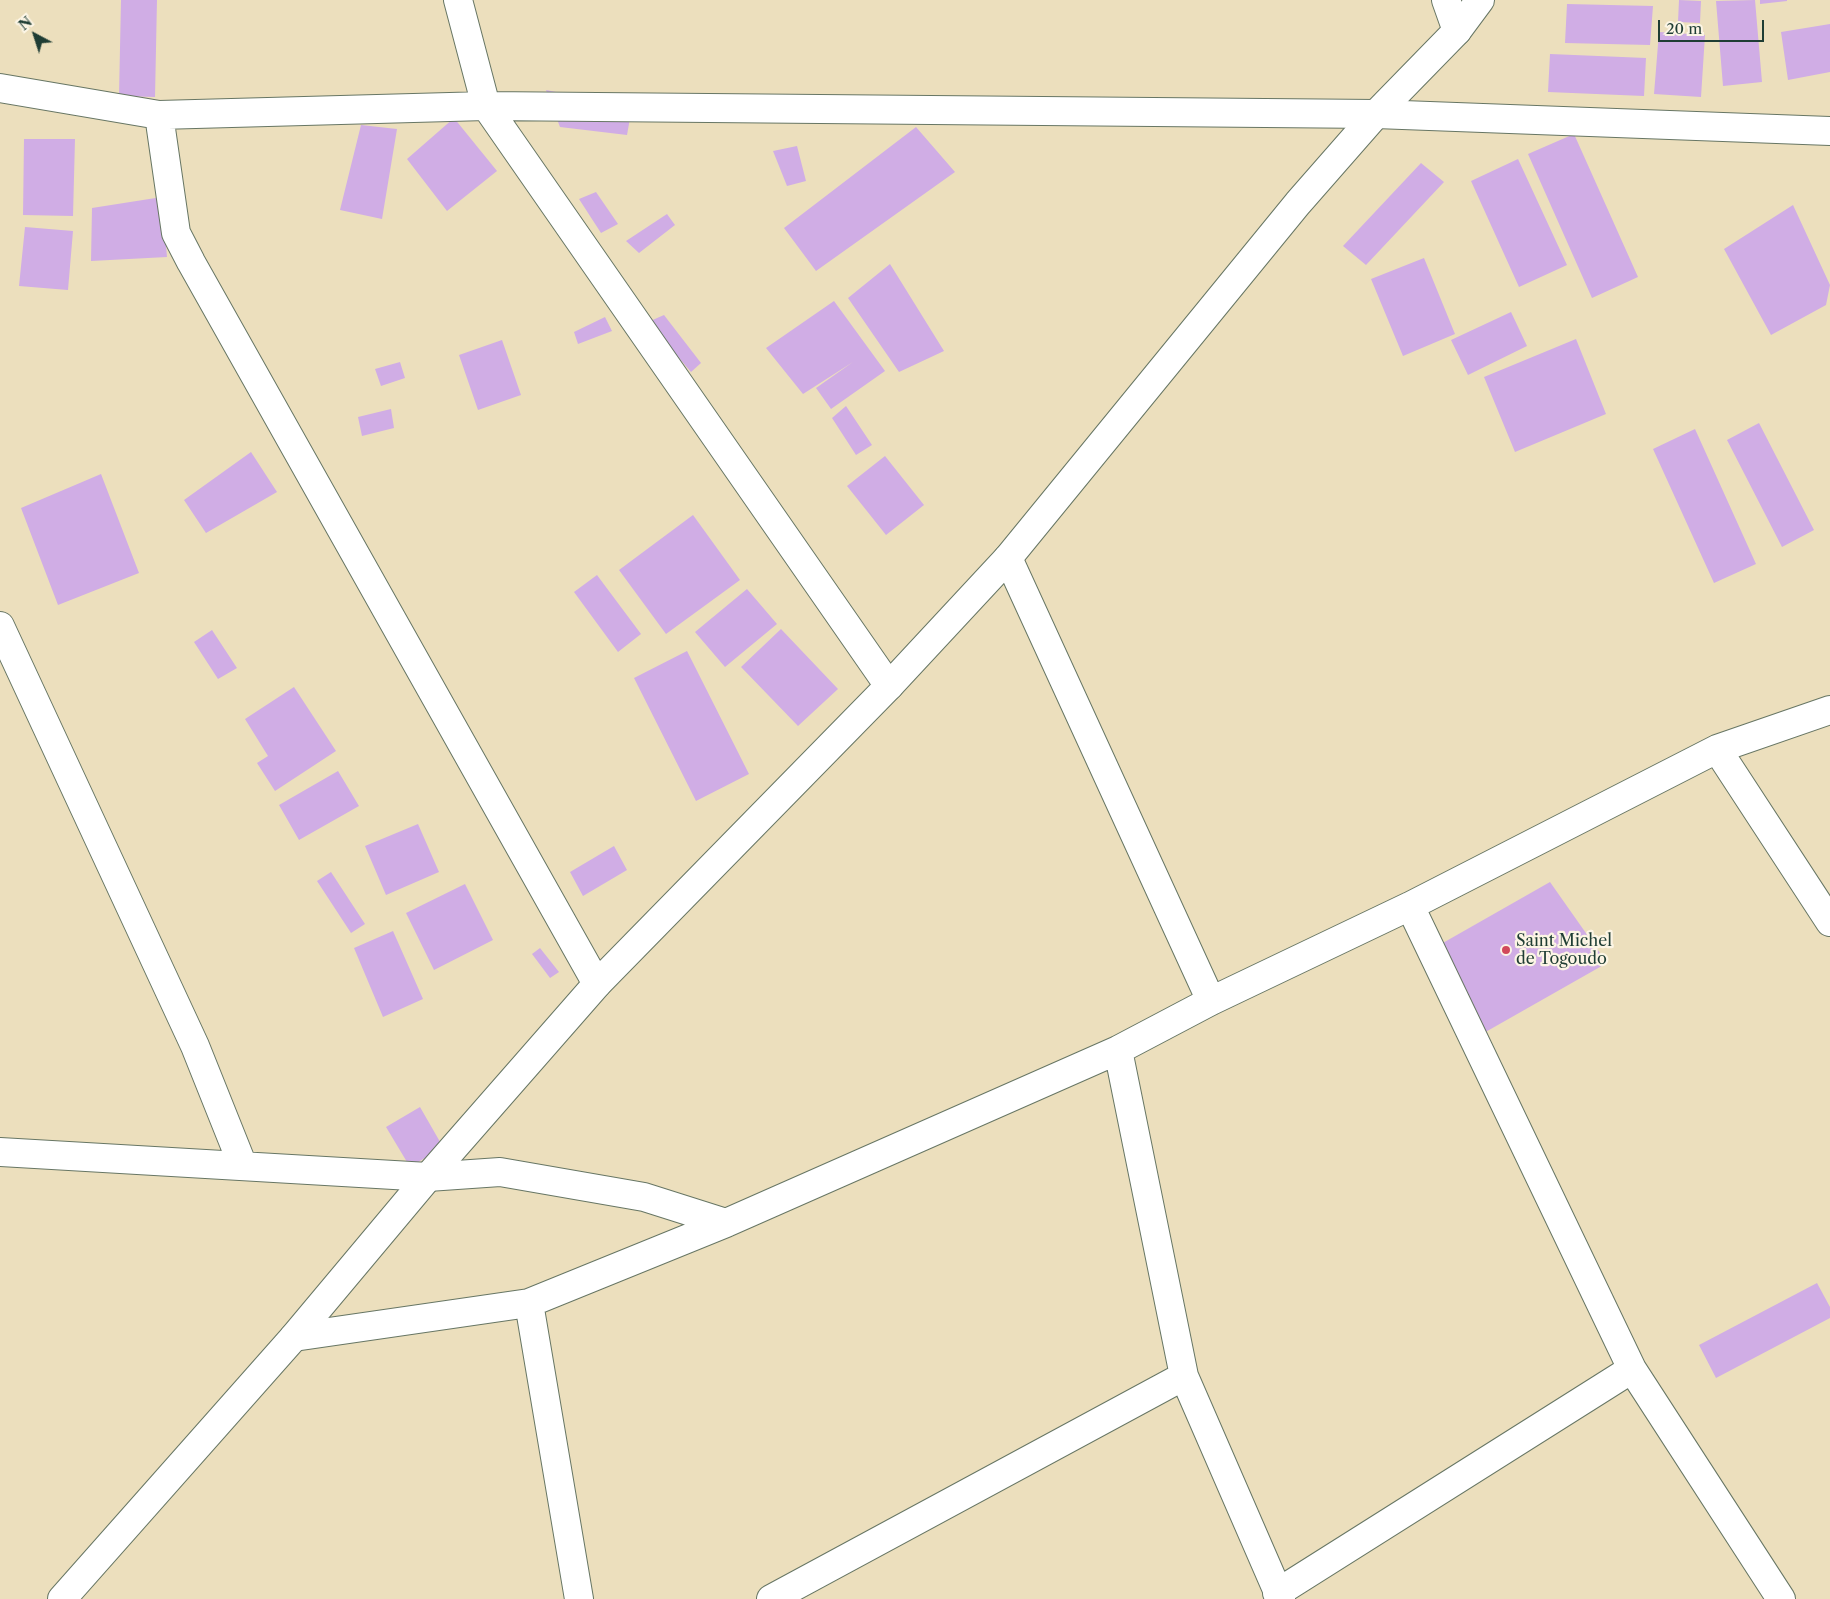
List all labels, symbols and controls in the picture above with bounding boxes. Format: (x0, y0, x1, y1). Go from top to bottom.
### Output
north arrow (10, 10, 60, 60)
scale bar (1660, 10, 1766, 42)
text: N (15, 13, 36, 34)
text: 20 m (1666, 19, 1702, 38)
place label: Saint Michel de Togoudo (1516, 931, 1612, 969)
marker: Saint Michel de Togoudo (1500, 944, 1512, 956)

